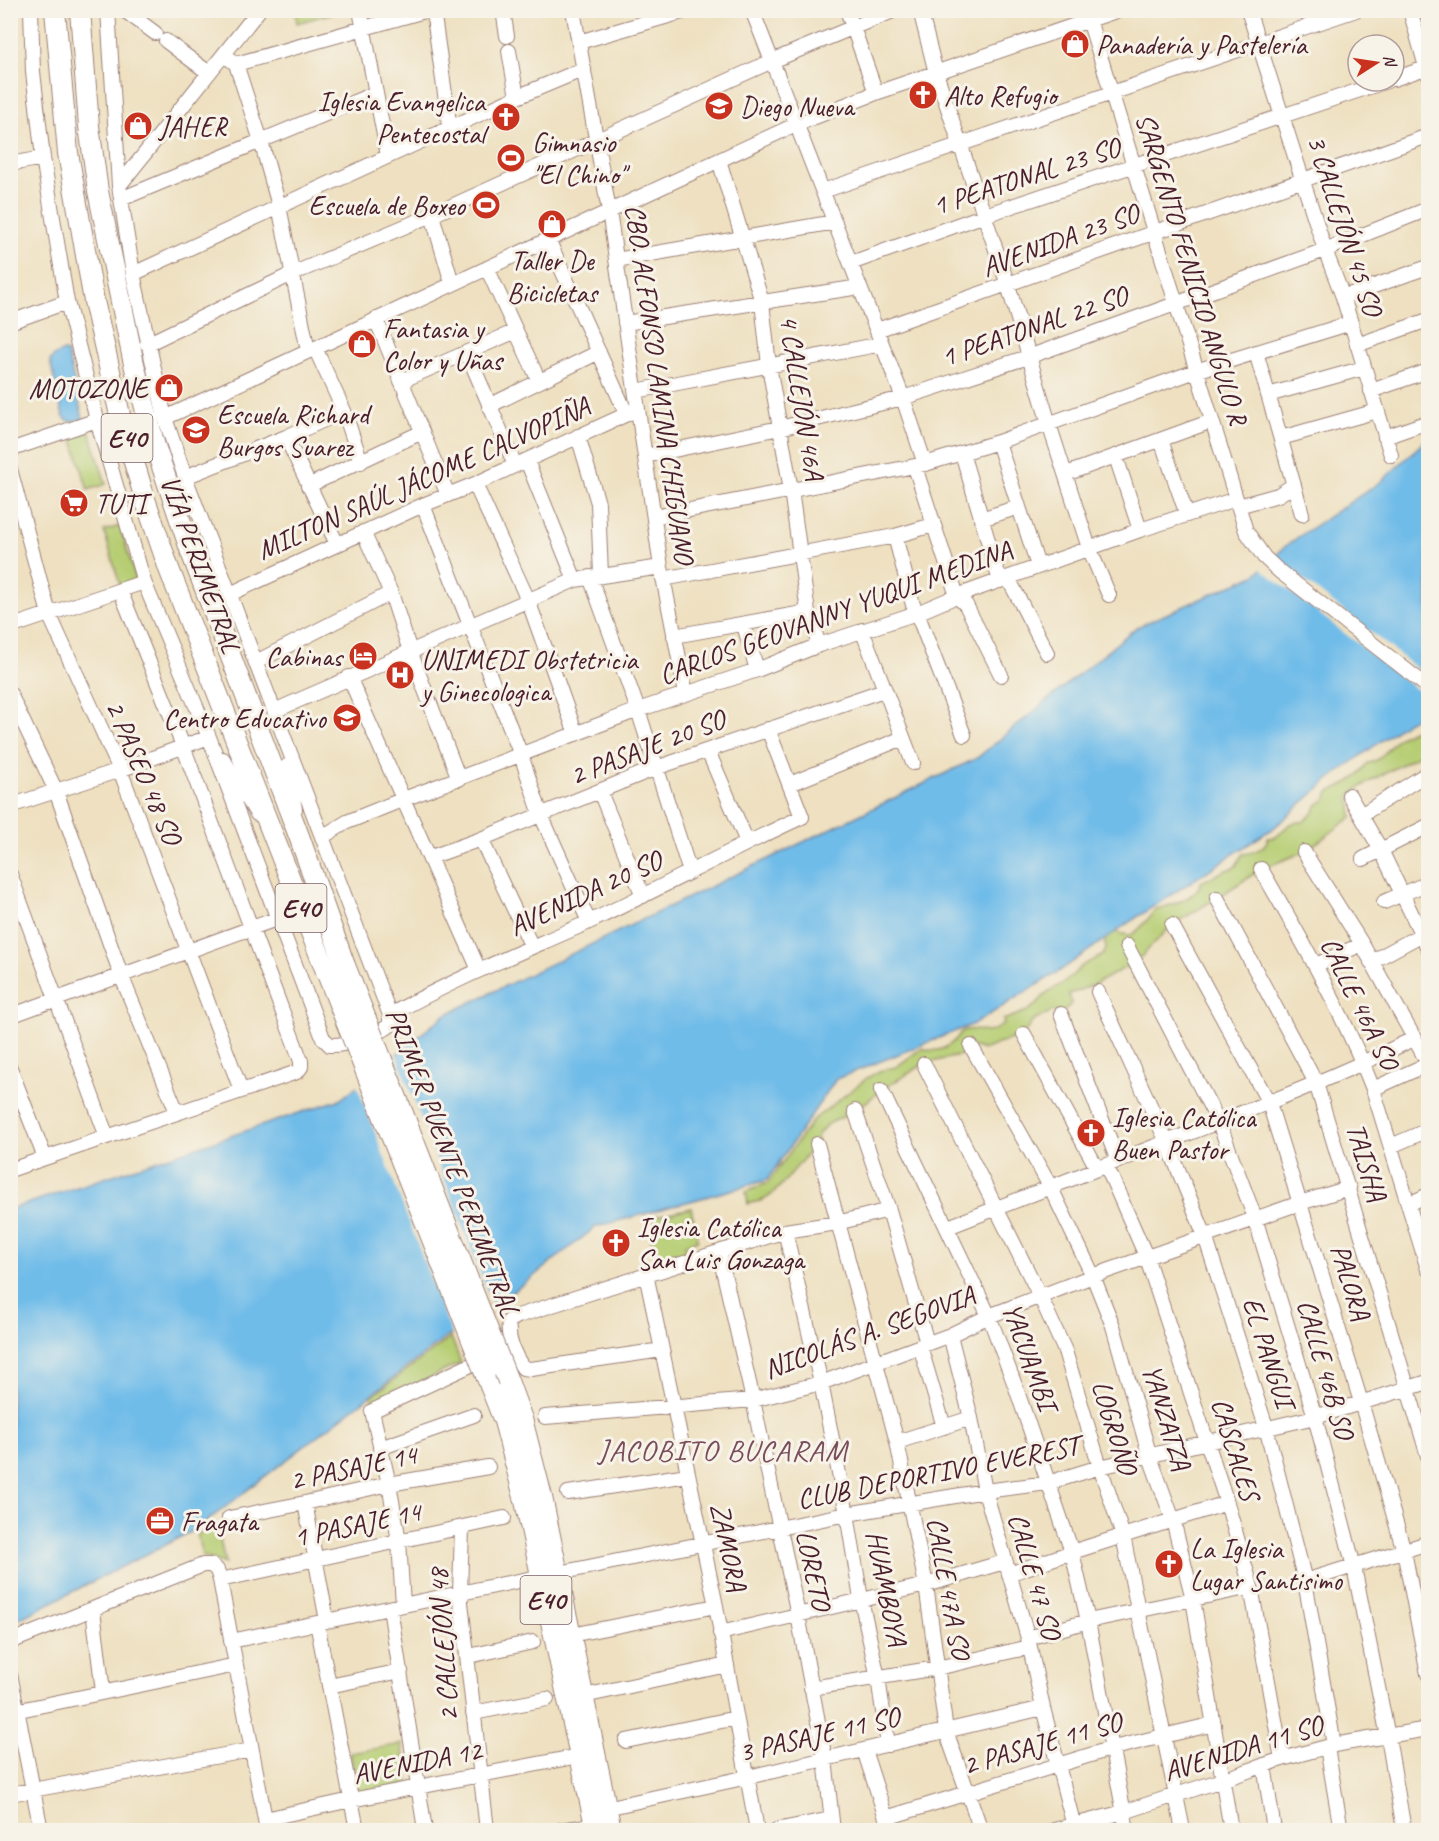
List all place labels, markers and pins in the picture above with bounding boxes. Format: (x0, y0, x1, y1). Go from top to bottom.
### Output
place label: Panadería y Pastelería (1096, 27, 1309, 62)
shop icon: Panadería y Pastelería (1059, 28, 1091, 60)
place label: Alto Refugio (944, 78, 1060, 113)
church icon: Alto Refugio (907, 79, 939, 111)
place label: Iglesia Evangelica Pentecostal (318, 84, 490, 151)
place label: Diego Nueva (740, 89, 856, 124)
school or university icon: Diego Nueva (703, 90, 735, 122)
church icon: Iglesia Evangelica Pentecostal (490, 101, 522, 133)
place label: JAHER (157, 109, 229, 144)
shop icon: JAHER (122, 110, 154, 142)
place label: Gimnasio "El Chino" (532, 125, 631, 192)
sports icon: Gimnasio "El Chino" (495, 142, 527, 174)
place label: Escuela de Boxeo (308, 188, 467, 223)
sports icon: Escuela de Boxeo (470, 189, 502, 221)
shop icon: Taller De Bicicletas (536, 208, 568, 240)
place label: Taller De Bicicletas (507, 243, 599, 310)
place label: Fantasia y Color y Uñas (383, 311, 504, 378)
shop icon: Fantasia y Color y Uñas (346, 328, 378, 360)
place label: MOTOZONE (29, 371, 151, 406)
shop icon: MOTOZONE (153, 372, 185, 404)
place label: Escuela Richard Burgos Suarez (217, 397, 373, 464)
school or university icon: Escuela Richard Burgos Suarez (180, 414, 212, 446)
place label: TUTI (95, 486, 153, 521)
supermarket icon: TUTI (58, 487, 90, 519)
place label: Cabinas (266, 639, 344, 674)
hotel icon: Cabinas (347, 640, 379, 672)
place label: UNIMEDI Obstetricia y Ginecologica (419, 642, 639, 709)
hospital icon: UNIMEDI Obstetricia y Ginecologica (384, 659, 416, 691)
place label: Centro Educativo (163, 701, 328, 736)
school or university icon: Centro Educativo (331, 702, 363, 734)
place label: Iglesia Católica Buen Pastor (1112, 1100, 1257, 1167)
church icon: Iglesia Católica Buen Pastor (1075, 1117, 1107, 1149)
place label: Iglesia Católica San Luis Gonzaga (637, 1210, 806, 1277)
church icon: Iglesia Católica San Luis Gonzaga (600, 1227, 632, 1259)
place label: Fragata (181, 1504, 260, 1539)
office icon: Fragata (144, 1505, 176, 1537)
place label: La Iglesia Lugar Santisimo (1190, 1531, 1344, 1598)
church icon: La Iglesia Lugar Santisimo (1153, 1548, 1185, 1580)

